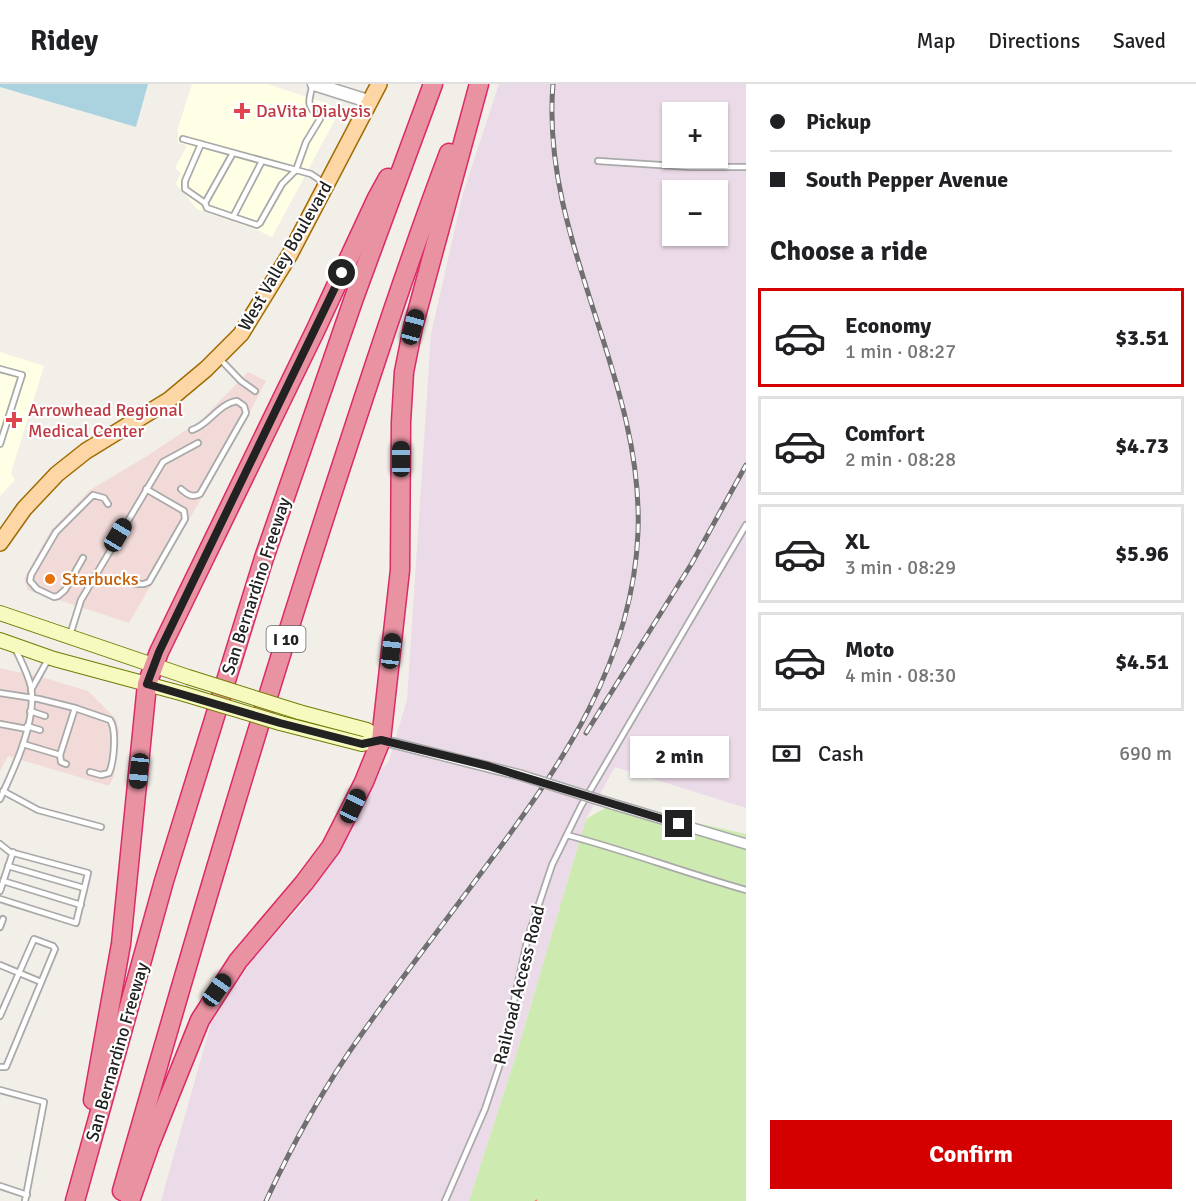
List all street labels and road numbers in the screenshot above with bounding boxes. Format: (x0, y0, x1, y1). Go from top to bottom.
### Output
street label: West Valley Boulevard (233, 177, 337, 335)
street label: San Bernardino Freeway (217, 494, 295, 678)
road number: I 10 (266, 626, 306, 652)
street label: Railroad Access Road (489, 903, 549, 1067)
street label: San Bernardino Freeway (81, 959, 153, 1144)

